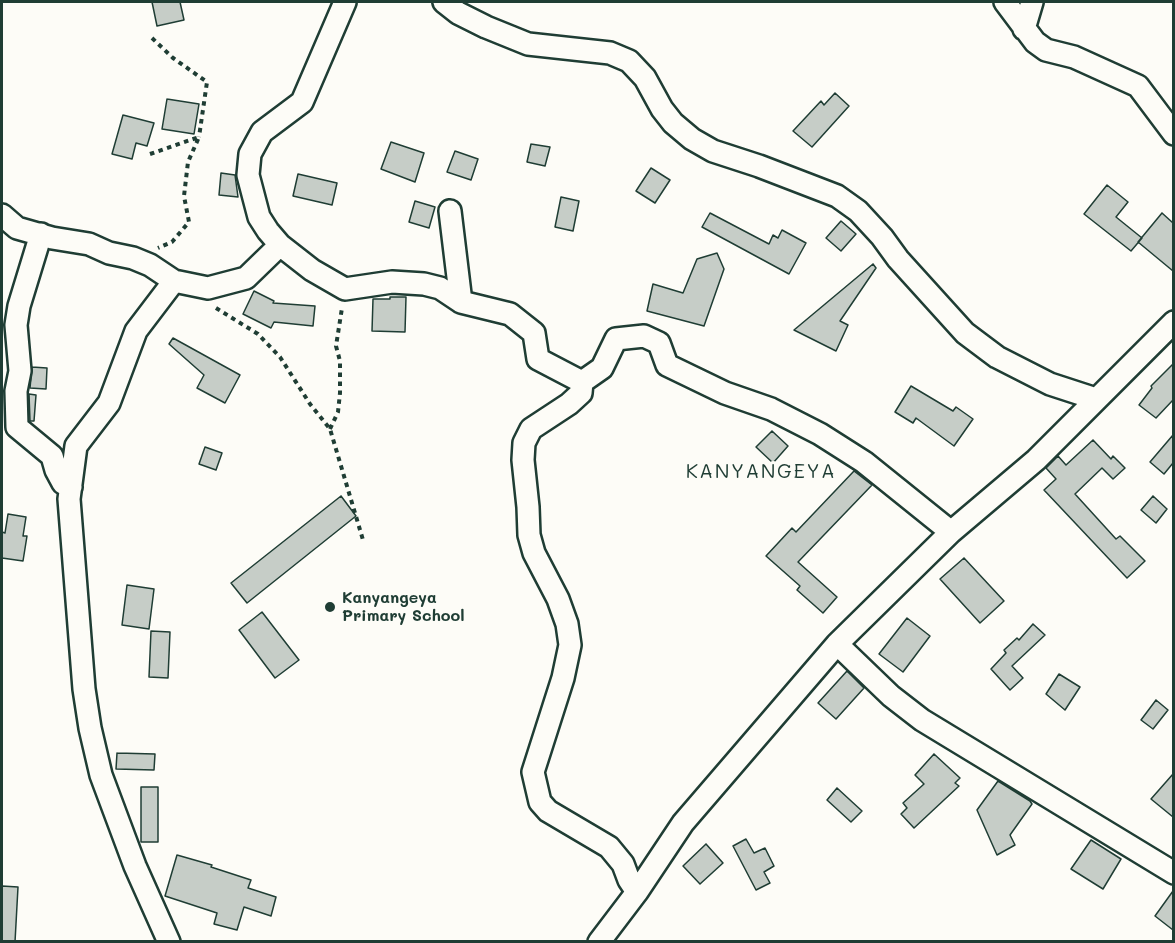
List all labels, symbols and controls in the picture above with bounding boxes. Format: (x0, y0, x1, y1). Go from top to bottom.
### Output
district label: KANYANGEYA (686, 460, 836, 484)
place label: Kanyangeya Primary School (342, 588, 465, 626)
marker: Kanyangeya Primary School (323, 600, 337, 614)

